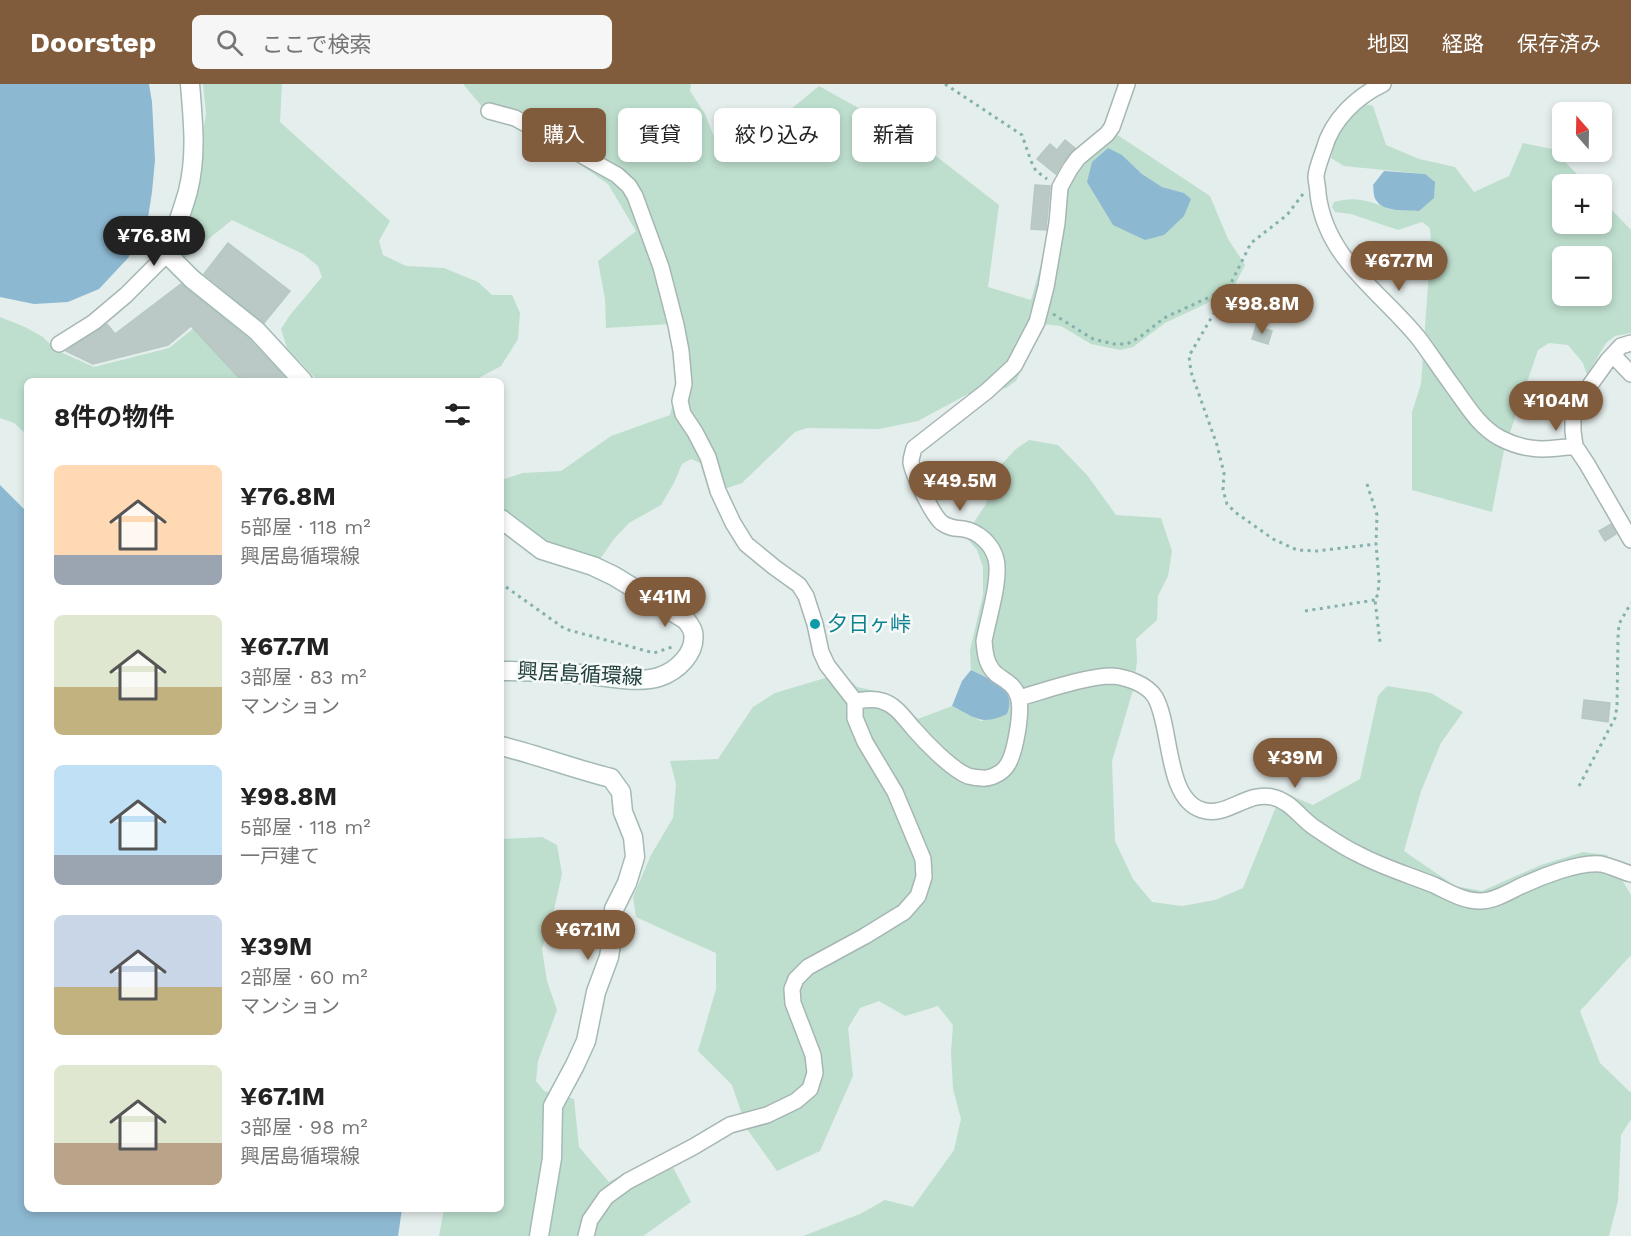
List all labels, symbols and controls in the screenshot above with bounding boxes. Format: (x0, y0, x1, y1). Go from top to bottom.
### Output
search box (192, 15, 612, 69)
text: Doorstep (30, 26, 156, 59)
icon: search (213, 26, 246, 59)
text: 地図 (1367, 31, 1409, 56)
text: 経路 (1442, 31, 1484, 56)
text: 保存済み (1517, 31, 1601, 56)
text: ここで検索 (261, 32, 371, 57)
north arrow (1552, 102, 1612, 162)
map controls (1552, 102, 1612, 306)
chip: 購入 (522, 108, 606, 162)
chip: 賃貸 (618, 108, 702, 162)
chip: 絞り込み (714, 108, 840, 162)
chip: 新着 (852, 108, 936, 162)
button: + (1552, 174, 1612, 234)
pin: ¥76.8M (105, 216, 203, 267)
text: ¥76.8M (117, 223, 191, 247)
pin: ¥67.7M (1350, 241, 1448, 292)
button: − (1552, 246, 1612, 306)
text: ¥67.7M (1365, 248, 1433, 272)
pin: ¥98.8M (1213, 284, 1311, 335)
text: ¥98.8M (1225, 291, 1299, 315)
pin: ¥104M (1514, 381, 1598, 432)
text: ¥104M (1523, 388, 1589, 412)
icon: filters (441, 398, 474, 431)
text: 8件の物件 (54, 402, 174, 432)
pin: ¥49.5M (911, 461, 1009, 512)
text: ¥49.5M (923, 468, 997, 492)
text: ¥76.8M (240, 481, 336, 511)
icon: home (102, 489, 174, 561)
text: 5部屋 · 118 m² (240, 515, 371, 539)
text: 興居島循環線 (240, 544, 360, 568)
pin: ¥41M (629, 577, 701, 628)
text: ¥41M (639, 584, 691, 608)
place label: 夕日ヶ峠 (827, 611, 911, 636)
marker: 夕日ヶ峠 (808, 617, 822, 631)
text: ¥67.7M (240, 631, 330, 661)
icon: home (102, 639, 174, 711)
street label: 興居島循環線 (516, 658, 644, 689)
text: 3部屋 · 83 m² (240, 665, 367, 689)
text: マンション (240, 694, 340, 718)
pin: ¥39M (1259, 738, 1331, 789)
text: ¥39M (1267, 745, 1323, 769)
text: ¥98.8M (240, 781, 337, 811)
icon: home (102, 789, 174, 861)
text: 5部屋 · 118 m² (240, 815, 371, 839)
text: 一戸建て (240, 844, 320, 868)
pin: ¥67.1M (539, 910, 637, 961)
text: ¥67.1M (555, 917, 621, 941)
text: ¥39M (240, 931, 312, 961)
icon: home (102, 939, 174, 1011)
text: 2部屋 · 60 m² (240, 965, 368, 989)
text: マンション (240, 994, 340, 1018)
text: ¥67.1M (240, 1081, 325, 1111)
icon: home (102, 1089, 174, 1161)
text: 3部屋 · 98 m² (240, 1115, 368, 1139)
text: 興居島循環線 (240, 1144, 360, 1168)

